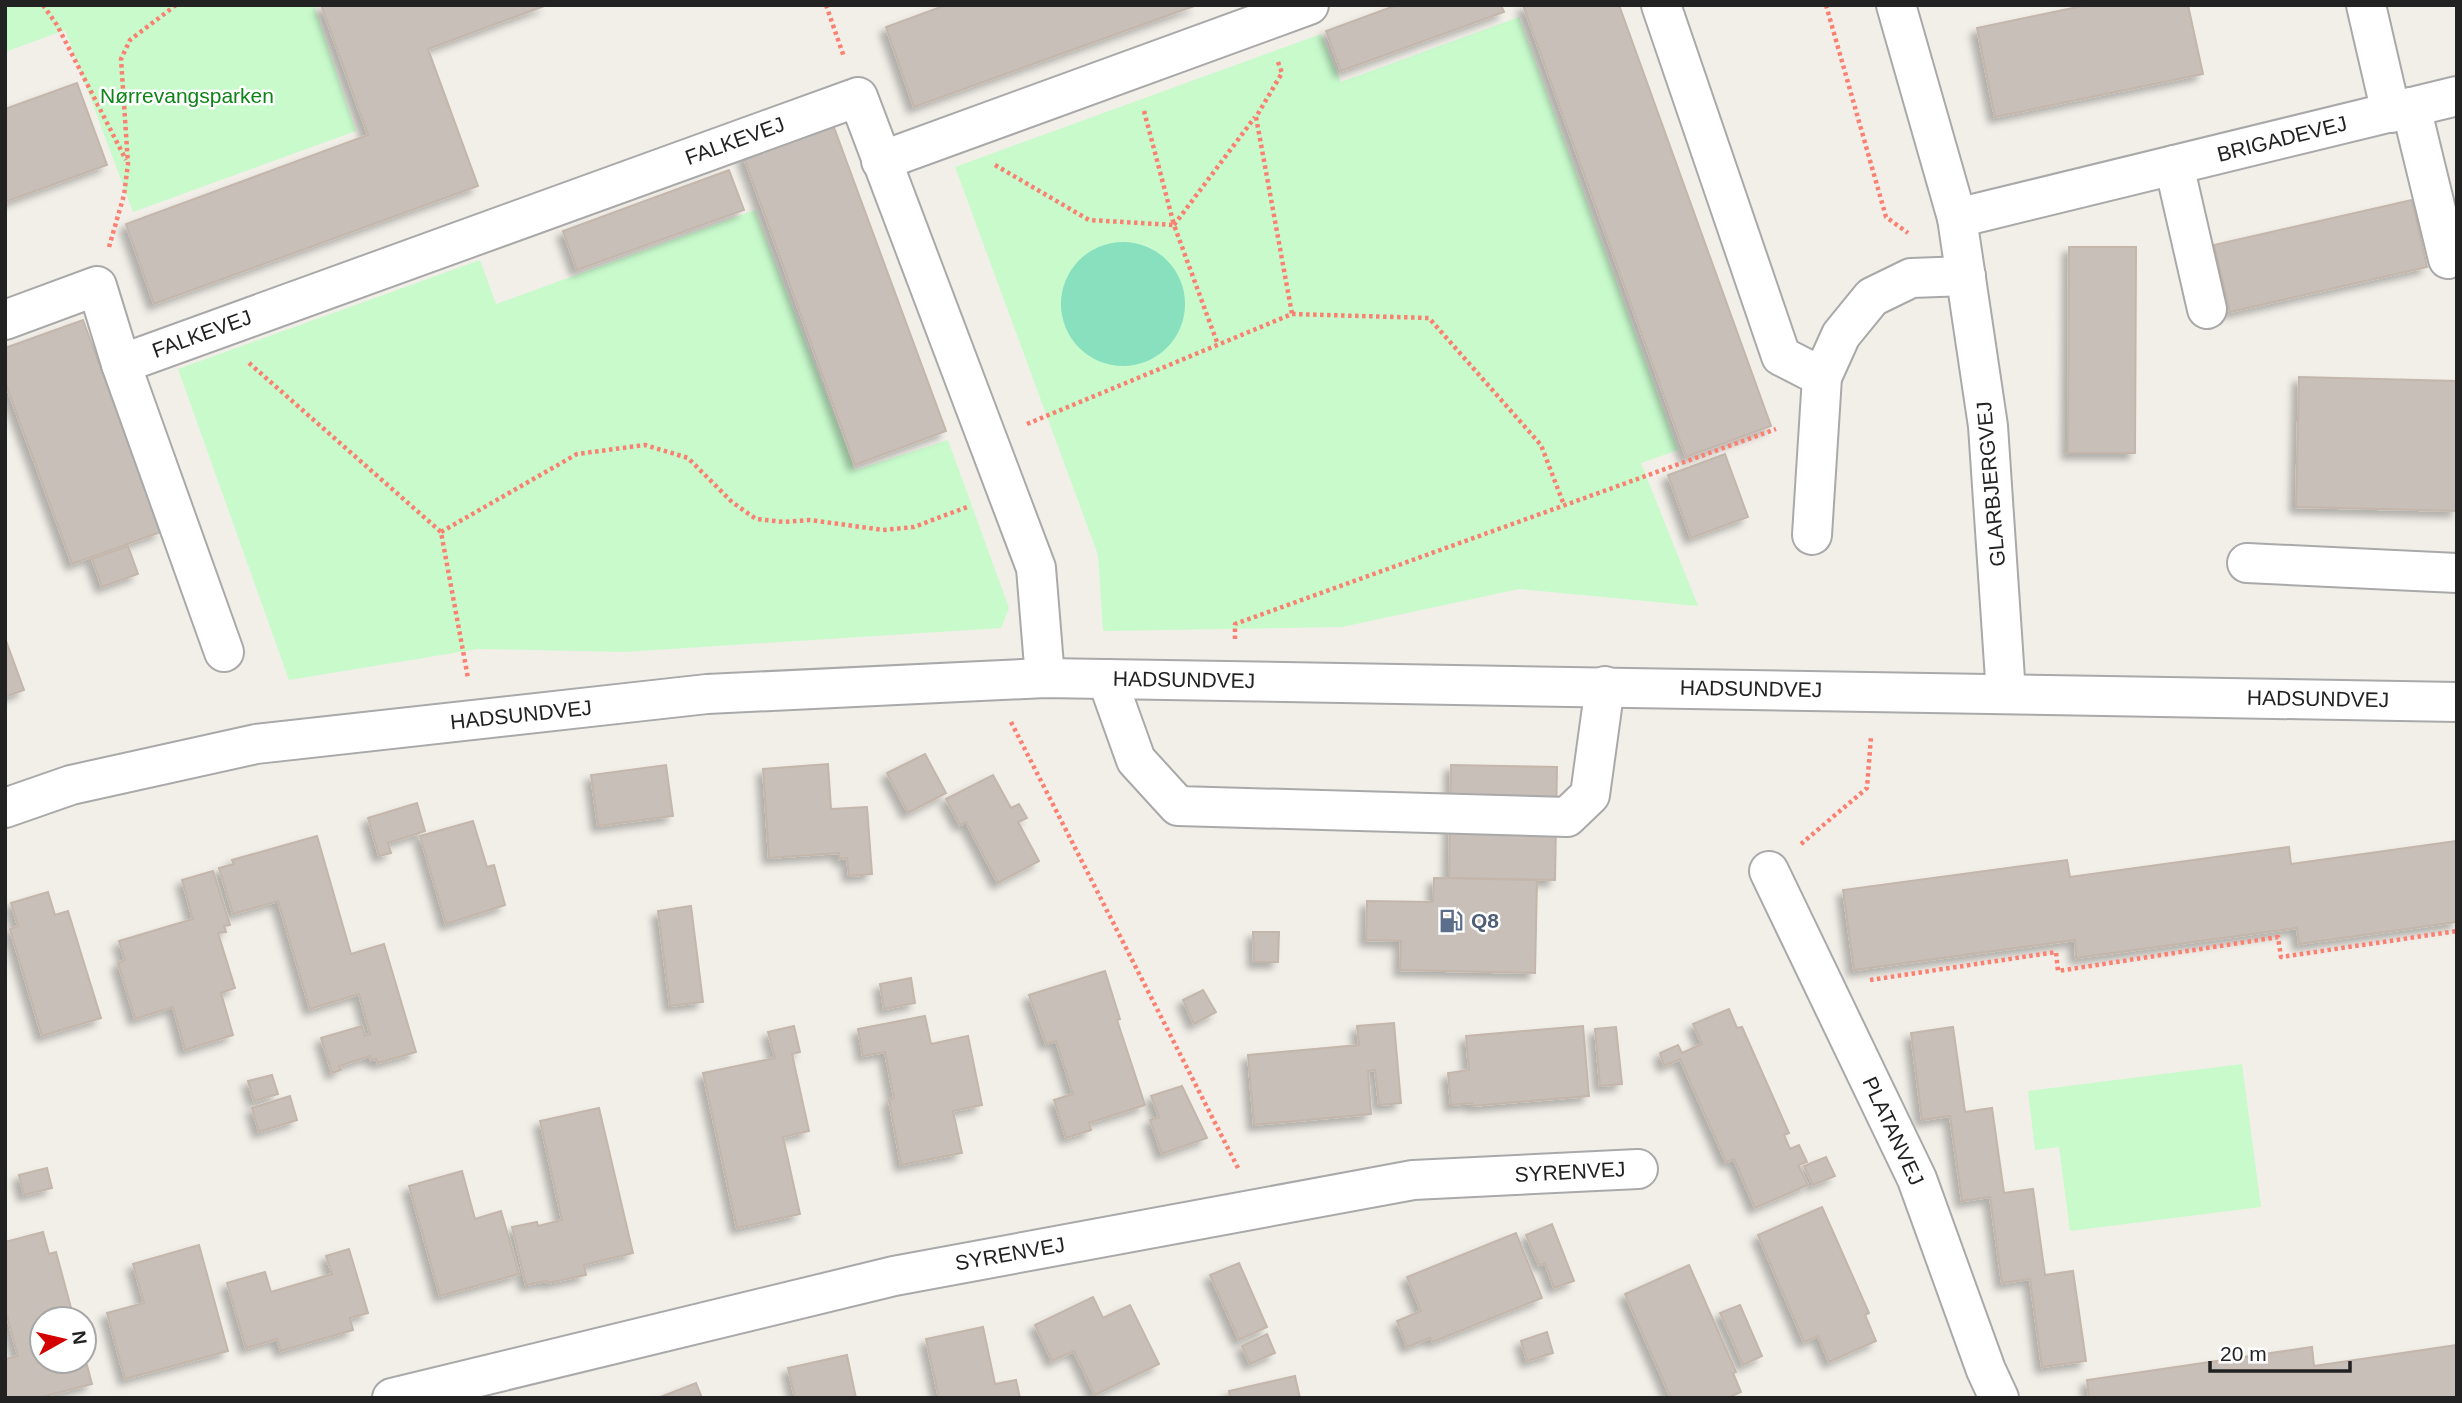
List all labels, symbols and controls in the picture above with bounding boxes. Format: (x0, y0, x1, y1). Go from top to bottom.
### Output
park label: Nørrevangsparken (100, 84, 274, 107)
street label: BRIGADEVEJ (2215, 111, 2349, 166)
street label: FALKEVEJ (682, 112, 788, 169)
street label: FALKEVEJ (149, 305, 255, 362)
street label: GLARBJERGVEJ (1972, 400, 2009, 568)
street label: HADSUNDVEJ (1113, 667, 1255, 692)
street label: HADSUNDVEJ (1680, 676, 1822, 701)
street label: HADSUNDVEJ (2247, 686, 2389, 711)
street label: HADSUNDVEJ (449, 696, 593, 733)
fuel station icon: Q8 (1437, 907, 1465, 935)
place label: Q8 (1471, 909, 1499, 932)
street label: PLATANVEJ (1858, 1073, 1929, 1189)
street label: SYRENVEJ (1514, 1157, 1626, 1186)
street label: SYRENVEJ (953, 1233, 1067, 1274)
north arrow (28, 1305, 98, 1375)
text: N (68, 1329, 91, 1346)
scale bar (2210, 1330, 2350, 1374)
text: 20 m (2220, 1342, 2267, 1365)

